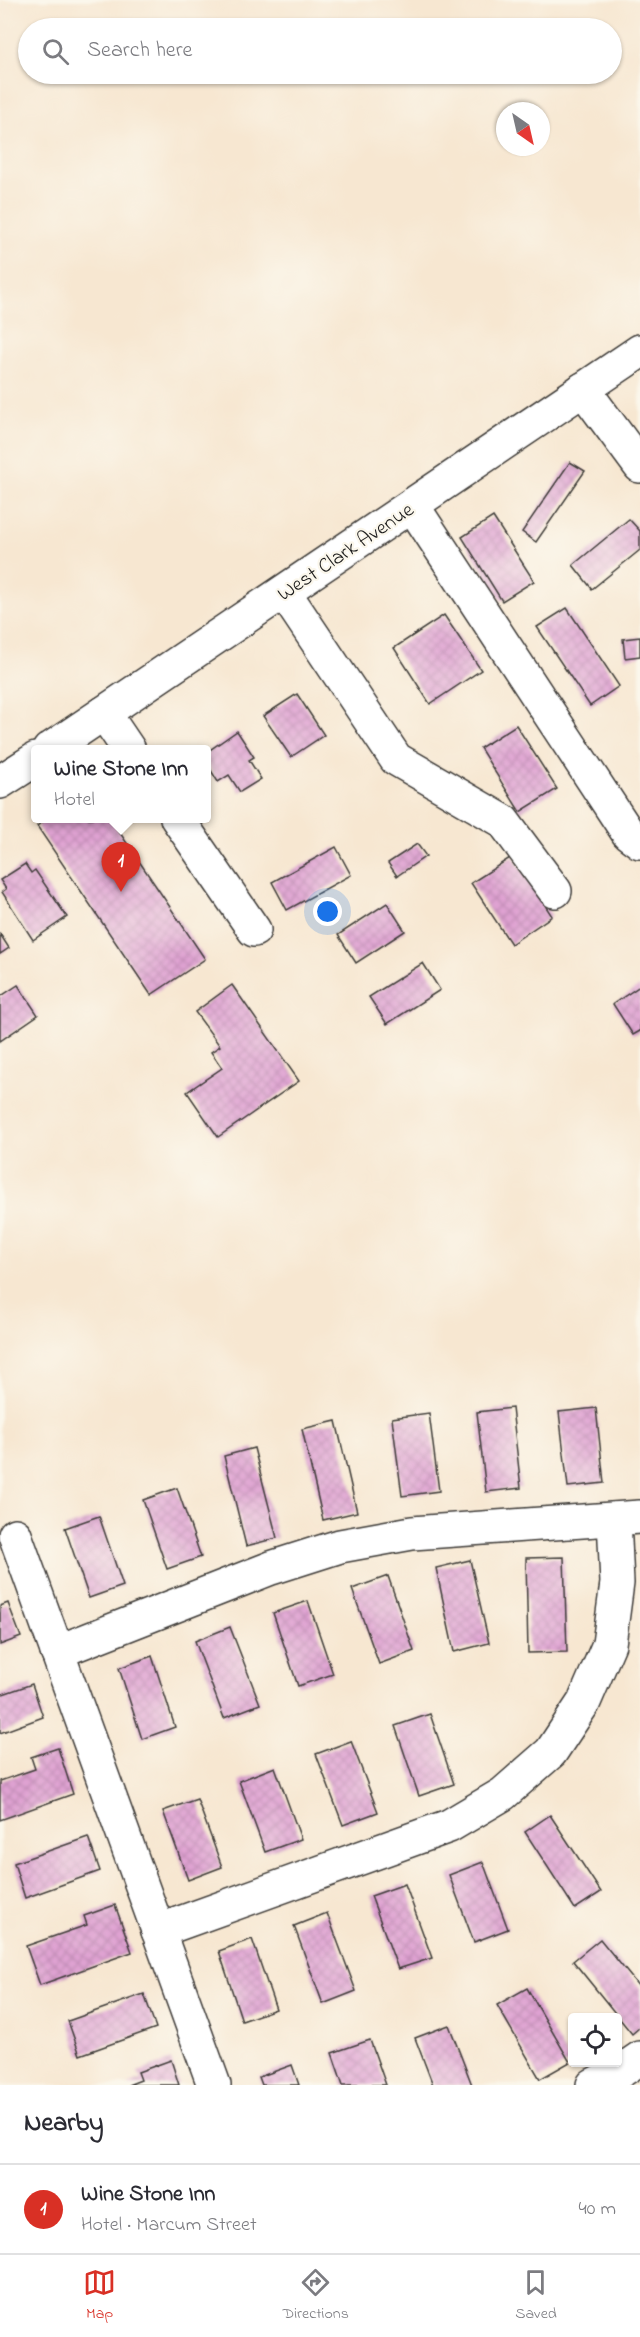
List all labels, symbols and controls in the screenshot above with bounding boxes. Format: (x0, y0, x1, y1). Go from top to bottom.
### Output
search box (18, 18, 622, 84)
icon: search (39, 35, 72, 68)
text: Search here (87, 35, 192, 67)
north arrow (496, 102, 550, 156)
street label: West Clark Avenue (272, 495, 421, 610)
popup (31, 745, 211, 823)
text: Wine Stone Inn (54, 754, 188, 786)
text: Hotel (54, 786, 95, 815)
pin: 1 (102, 842, 140, 892)
your location (313, 897, 342, 926)
map controls (568, 2013, 622, 2067)
button: locate (568, 2013, 622, 2067)
text: Nearby (24, 2105, 103, 2143)
text: Wine Stone Inn (81, 2179, 215, 2211)
text: 1 (40, 2195, 47, 2224)
text: 40 m (579, 2195, 616, 2224)
text: Hotel · Marcum Street (81, 2211, 257, 2240)
tab: Map (83, 2266, 116, 2326)
tab: Directions (282, 2266, 349, 2326)
tab: Saved (515, 2266, 557, 2326)

